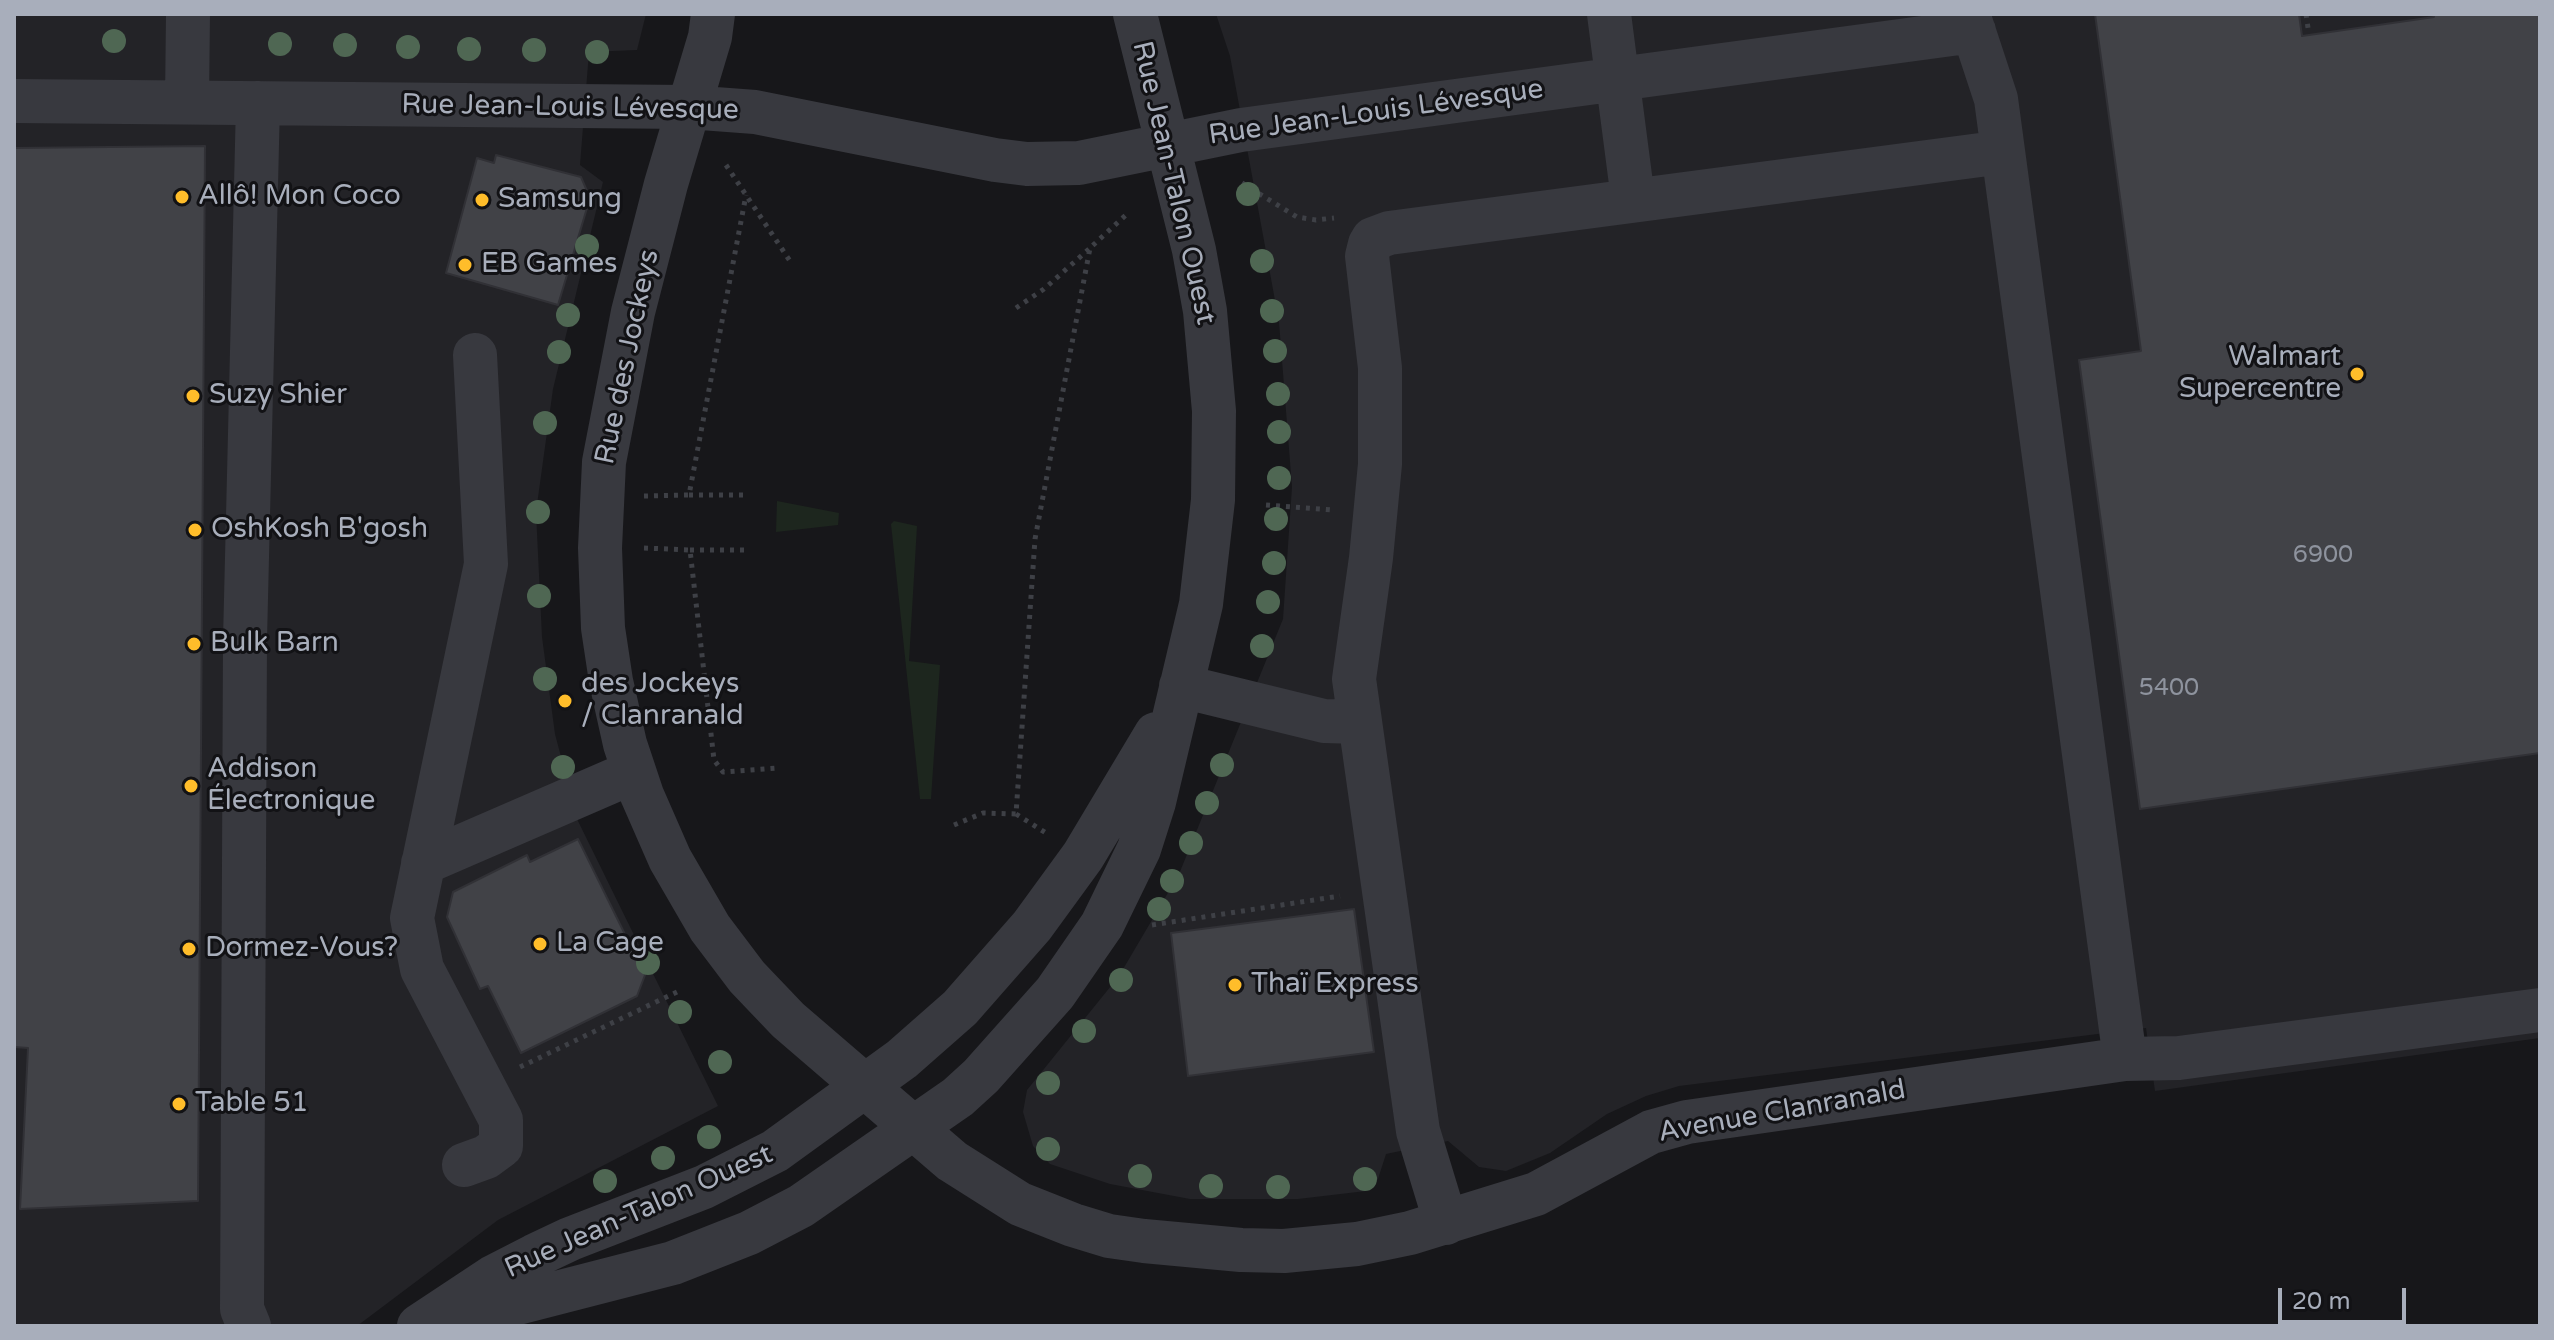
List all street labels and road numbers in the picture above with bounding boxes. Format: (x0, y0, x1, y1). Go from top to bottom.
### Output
street label: Rue Jean-Talon Ouest (1124, 38, 1222, 328)
street label: Rue Jean-Louis Lévesque (1207, 73, 1545, 153)
street label: Rue Jean-Louis Lévesque (401, 88, 739, 128)
street label: Rue des Jockeys (589, 247, 667, 467)
street label: Avenue Clanranald (1656, 1074, 1908, 1150)
street label: Rue Jean-Talon Ouest (500, 1138, 778, 1286)

